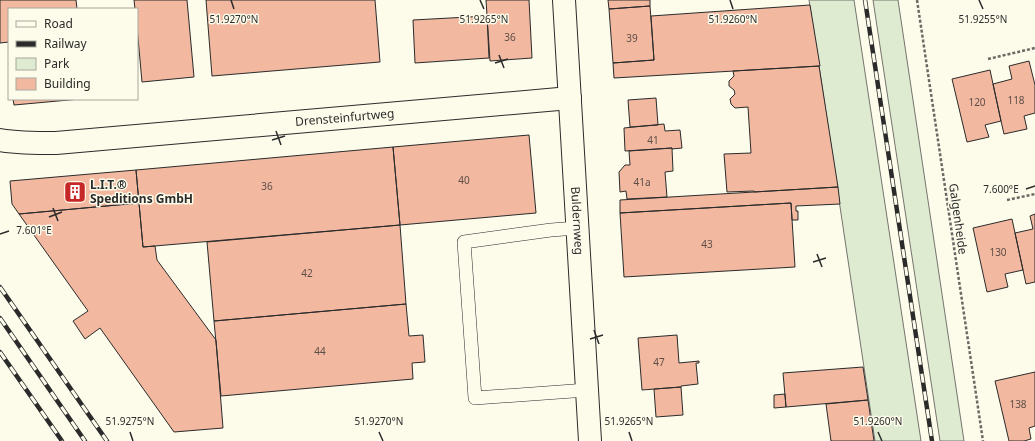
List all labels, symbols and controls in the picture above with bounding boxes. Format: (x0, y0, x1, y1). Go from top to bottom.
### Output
legend (8, 8, 138, 100)
text: 51.9270°N (210, 12, 258, 26)
text: 51.9265°N (460, 12, 508, 26)
text: 51.9260°N (709, 12, 757, 26)
text: 51.9255°N (959, 12, 1007, 26)
text: Road (44, 15, 73, 32)
house number: 36 (504, 30, 516, 44)
house number: 39 (626, 31, 638, 45)
text: Railway (44, 35, 88, 52)
text: Park (44, 55, 70, 72)
text: Building (44, 75, 91, 92)
house number: 118 (1007, 93, 1025, 107)
house number: 120 (968, 95, 986, 109)
street label: Drensteinfurtweg (294, 104, 395, 130)
house number: 41 (647, 133, 659, 147)
house number: 40 (458, 173, 470, 187)
house number: 41a (633, 175, 651, 189)
place label: L.I.T.® Speditions GmbH (90, 176, 193, 207)
building icon: L.I.T.® Speditions GmbH (62, 179, 88, 205)
house number: 36 (261, 179, 273, 193)
street label: Galgenheide (945, 182, 972, 256)
text: 7.600°E (983, 182, 1019, 196)
street label: Buldernweg (567, 186, 588, 255)
text: 7.601°E (16, 223, 52, 237)
house number: 43 (701, 237, 713, 251)
house number: 130 (989, 245, 1007, 259)
house number: 42 (301, 266, 313, 280)
house number: 44 (314, 344, 326, 358)
house number: 47 (653, 355, 665, 369)
house number: 138 (1009, 397, 1027, 411)
text: 51.9275°N (106, 414, 154, 428)
text: 51.9270°N (355, 414, 403, 428)
text: 51.9265°N (605, 414, 653, 428)
text: 51.9260°N (854, 414, 902, 428)

